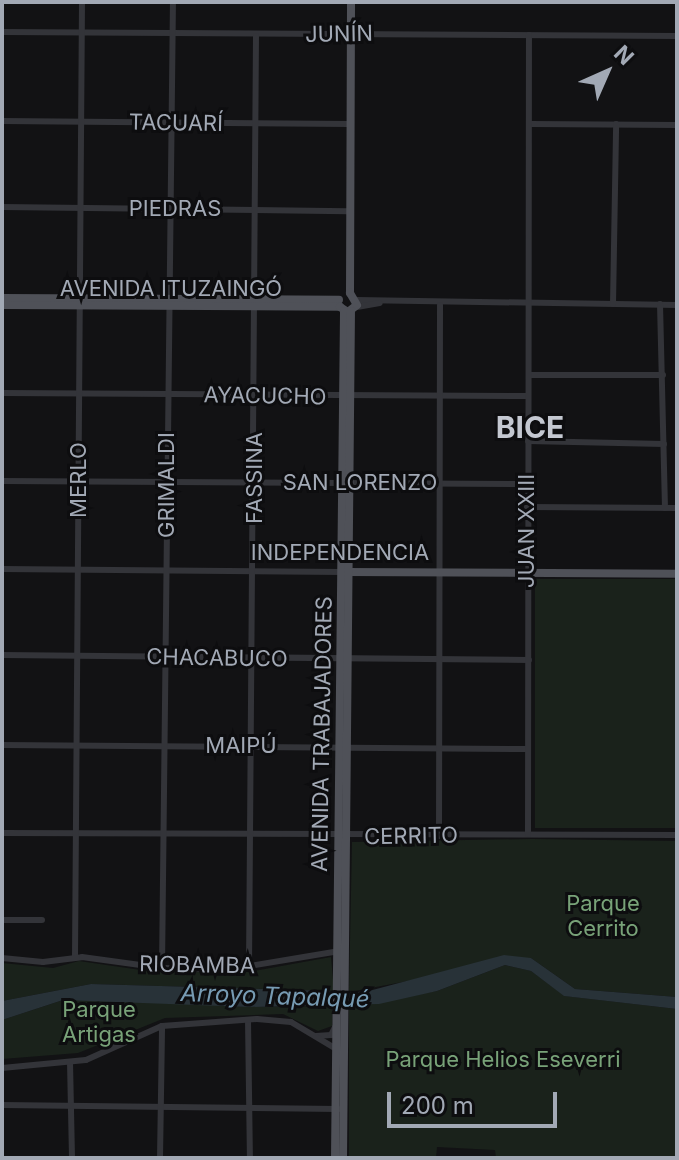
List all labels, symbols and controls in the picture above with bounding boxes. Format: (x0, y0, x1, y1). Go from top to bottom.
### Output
street label: JUNÍN (305, 20, 373, 48)
north arrow (567, 32, 647, 112)
text: N (609, 40, 639, 70)
street label: TACUARÍ (129, 109, 223, 137)
street label: PIEDRAS (129, 196, 221, 222)
street label: AVENIDA ITUZAINGÓ (60, 276, 282, 302)
street label: AYACUCHO (203, 382, 327, 410)
district label: BICE (496, 409, 564, 445)
street label: GRIMALDI (154, 432, 180, 538)
street label: FASSINA (242, 432, 268, 524)
street label: MERLO (66, 442, 92, 518)
street label: SAN LORENZO (283, 470, 437, 496)
street label: JUAN XXIII (514, 474, 540, 588)
street label: INDEPENDENCIA (251, 540, 429, 566)
street label: AVENIDA TRABAJADORES (306, 596, 338, 872)
street label: CHACABUCO (146, 644, 288, 672)
street label: MAIPÚ (205, 733, 277, 759)
street label: CERRITO (364, 822, 458, 850)
park label: Parque Cerrito (566, 890, 640, 942)
street label: RIOBAMBA (139, 951, 255, 979)
water label: Arroyo Tapalqué (180, 978, 370, 1014)
park label: Parque Artigas (62, 996, 136, 1048)
park label: Parque Helios Eseverri (385, 1047, 621, 1073)
scale bar (391, 1076, 561, 1126)
text: 200 m (401, 1091, 474, 1120)

